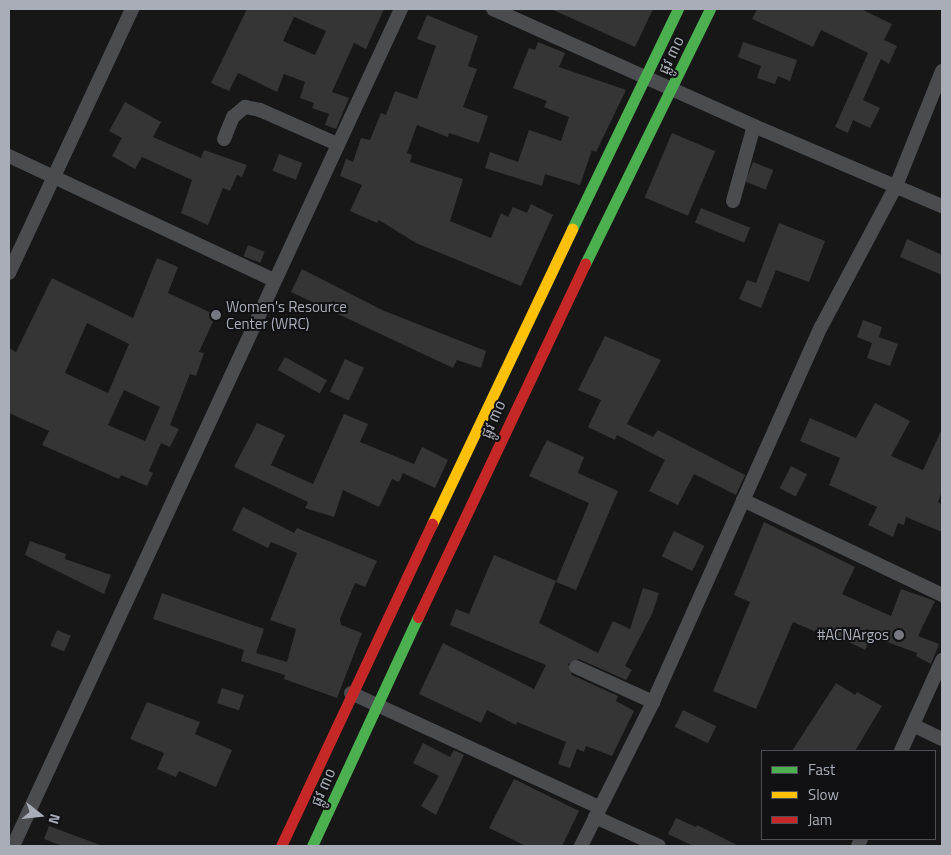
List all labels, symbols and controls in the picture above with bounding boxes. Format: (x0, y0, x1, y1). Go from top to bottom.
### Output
street label: ផ្លូវ ៣០ (654, 33, 688, 77)
place label: Women's Resource Center (WRC) (226, 297, 347, 332)
marker: Women's Resource Center (WRC) (210, 309, 222, 321)
street label: ផ្លូវ ៣០ (476, 397, 510, 441)
place label: #ACNArgos (817, 626, 889, 644)
marker: #ACNArgos (893, 629, 905, 641)
legend (761, 750, 936, 840)
text: Fast (808, 758, 835, 781)
street label: ផ្លូវ ៣០ (307, 765, 339, 809)
text: Slow (808, 783, 839, 806)
north arrow (15, 790, 65, 840)
text: Jam (808, 808, 832, 831)
text: N (43, 812, 66, 827)

